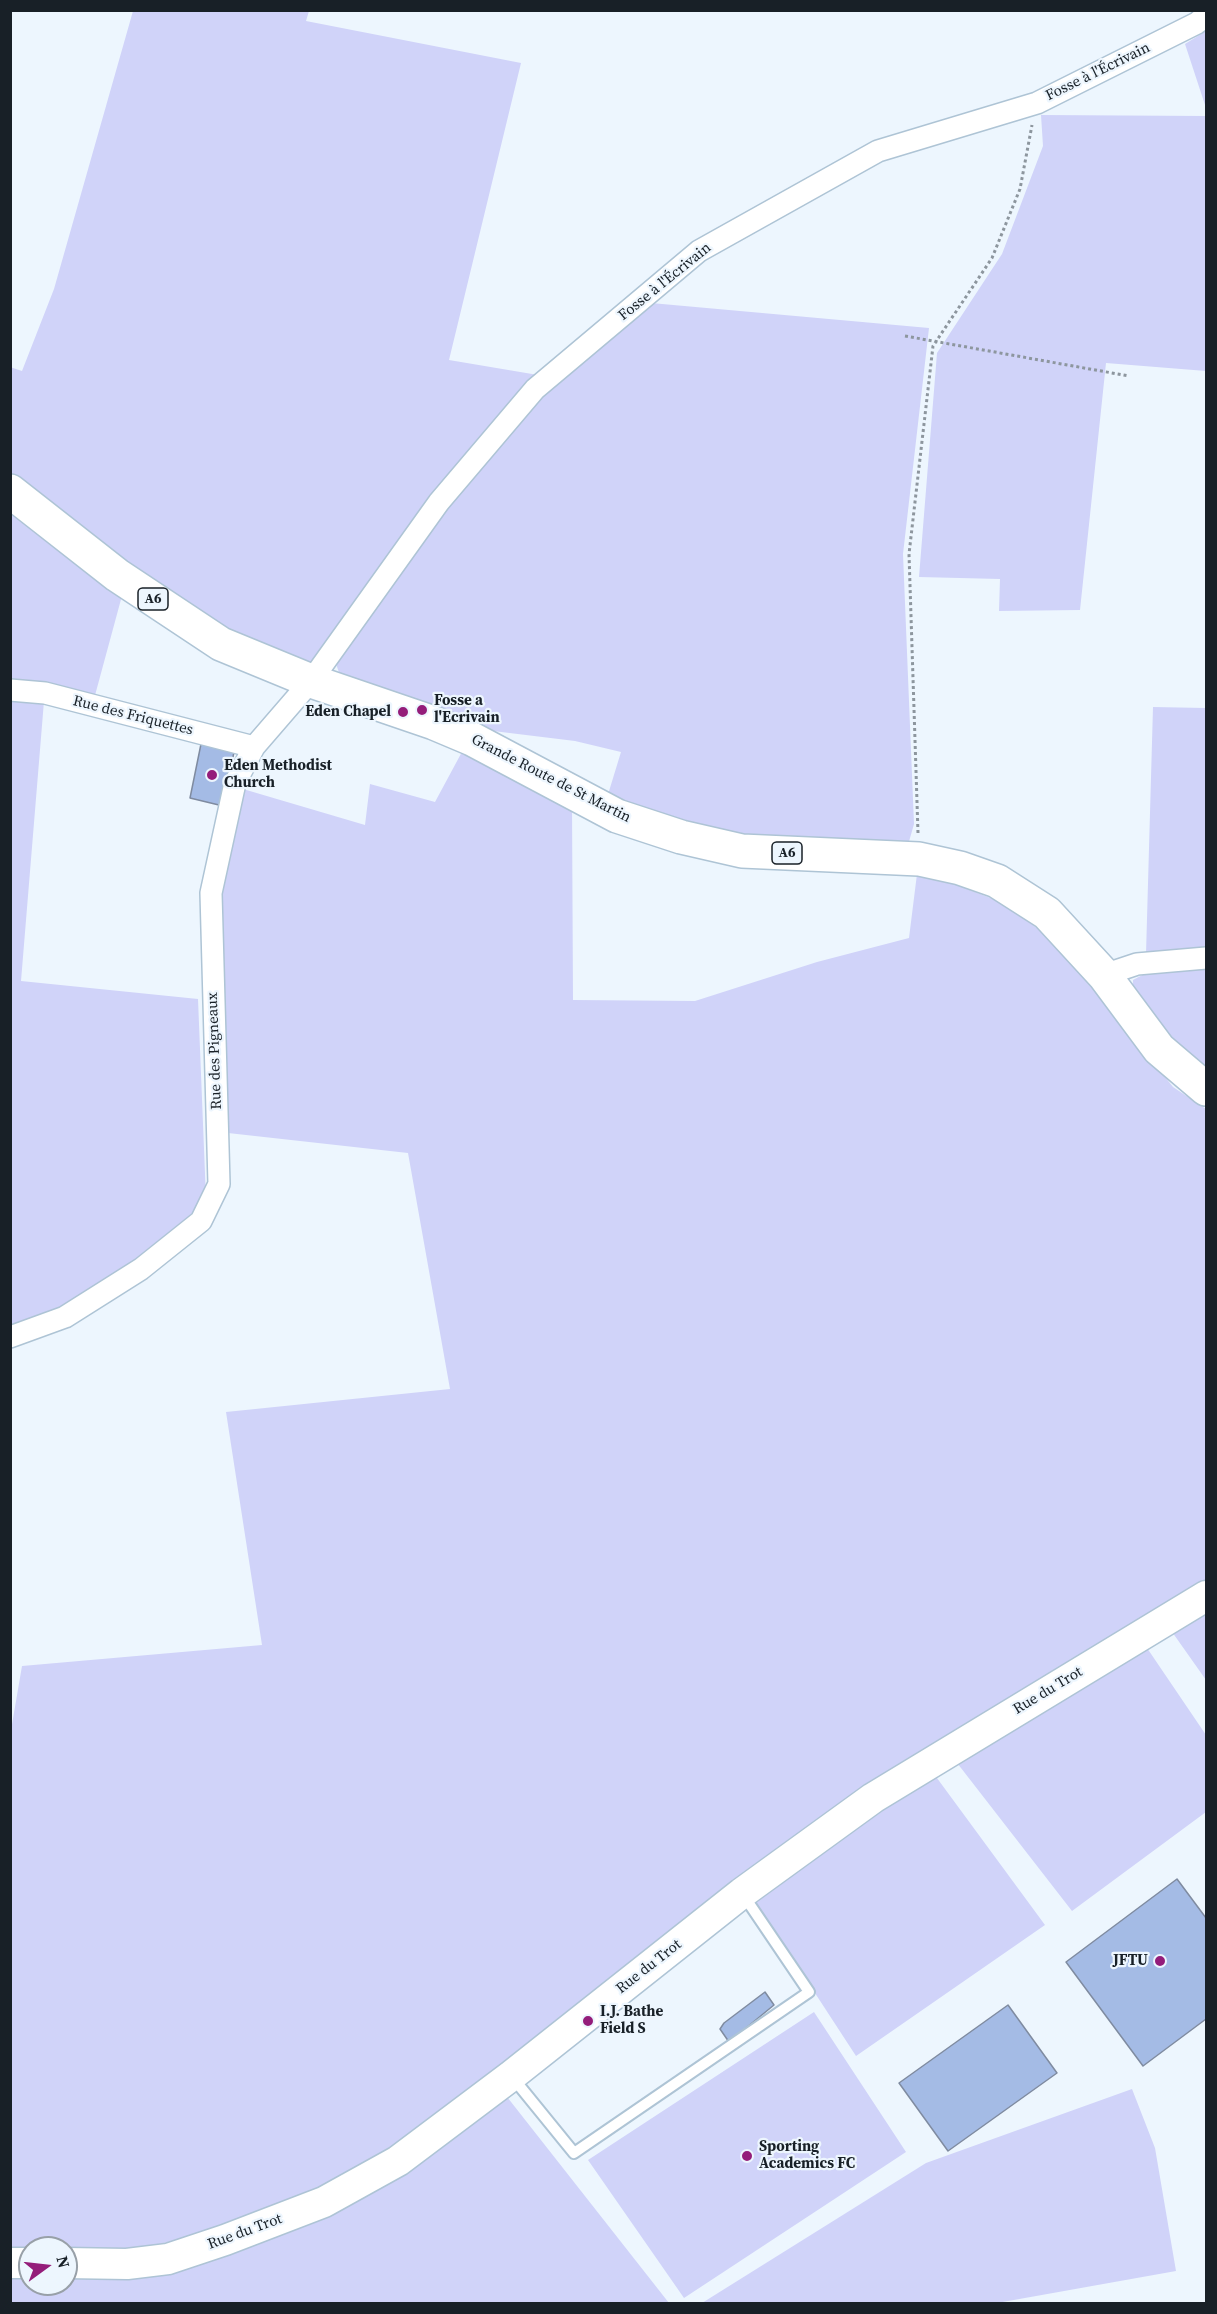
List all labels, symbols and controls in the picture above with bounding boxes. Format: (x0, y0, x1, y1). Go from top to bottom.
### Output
street label: Fosse à l'Écrivain (1043, 39, 1153, 105)
street label: Fosse à l'Écrivain (615, 239, 715, 325)
road number: A6 (138, 588, 168, 610)
street label: Rue des Friquettes (71, 692, 195, 740)
place label: Fosse a l'Ecrivain (434, 692, 500, 727)
place label: Eden Chapel (305, 703, 391, 721)
marker: Fosse a l'Ecrivain (415, 703, 429, 717)
marker: Eden Chapel (396, 705, 410, 719)
street label: Grande Route de St Martin (468, 731, 634, 827)
place label: Eden Methodist Church (224, 757, 332, 792)
marker: Eden Methodist Church (205, 768, 219, 782)
road number: A6 (772, 842, 802, 864)
street label: Rue des Pigneaux (204, 992, 226, 1110)
street label: Rue du Trot (1010, 1663, 1086, 1719)
street label: Rue du Trot (613, 1936, 685, 1998)
place label: JFTU (1113, 1952, 1148, 1970)
marker: JFTU (1153, 1954, 1167, 1968)
place label: I.J. Bathe Field S (600, 2003, 663, 2038)
marker: I.J. Bathe Field S (581, 2014, 595, 2028)
place label: Sporting Academics FC (759, 2138, 855, 2173)
marker: Sporting Academics FC (740, 2149, 754, 2163)
street label: Rue du Trot (205, 2210, 285, 2254)
north arrow (18, 2236, 78, 2296)
text: N (51, 2253, 76, 2270)

